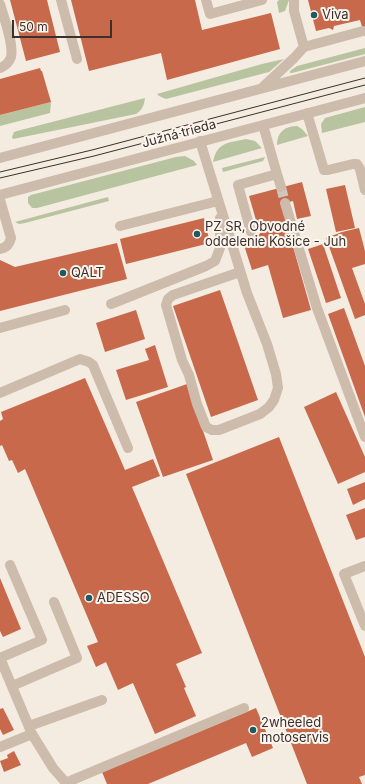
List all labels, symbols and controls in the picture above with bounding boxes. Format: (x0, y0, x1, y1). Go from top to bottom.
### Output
place label: Viva (322, 7, 349, 23)
marker: Viva (309, 10, 319, 20)
scale bar (14, 12, 114, 38)
text: 50 m (19, 19, 48, 34)
street label: Južná trieda (140, 117, 218, 151)
place label: PZ SR, Obvodné oddelenie Košice - Juh (205, 219, 346, 250)
marker: PZ SR, Obvodné oddelenie Košice - Juh (192, 229, 202, 239)
place label: QALT (71, 265, 104, 281)
marker: QALT (58, 268, 68, 278)
place label: ADESSO (97, 590, 150, 606)
marker: ADESSO (84, 593, 94, 603)
place label: 2wheeled motoservis (261, 715, 329, 746)
marker: 2wheeled motoservis (248, 725, 258, 735)

